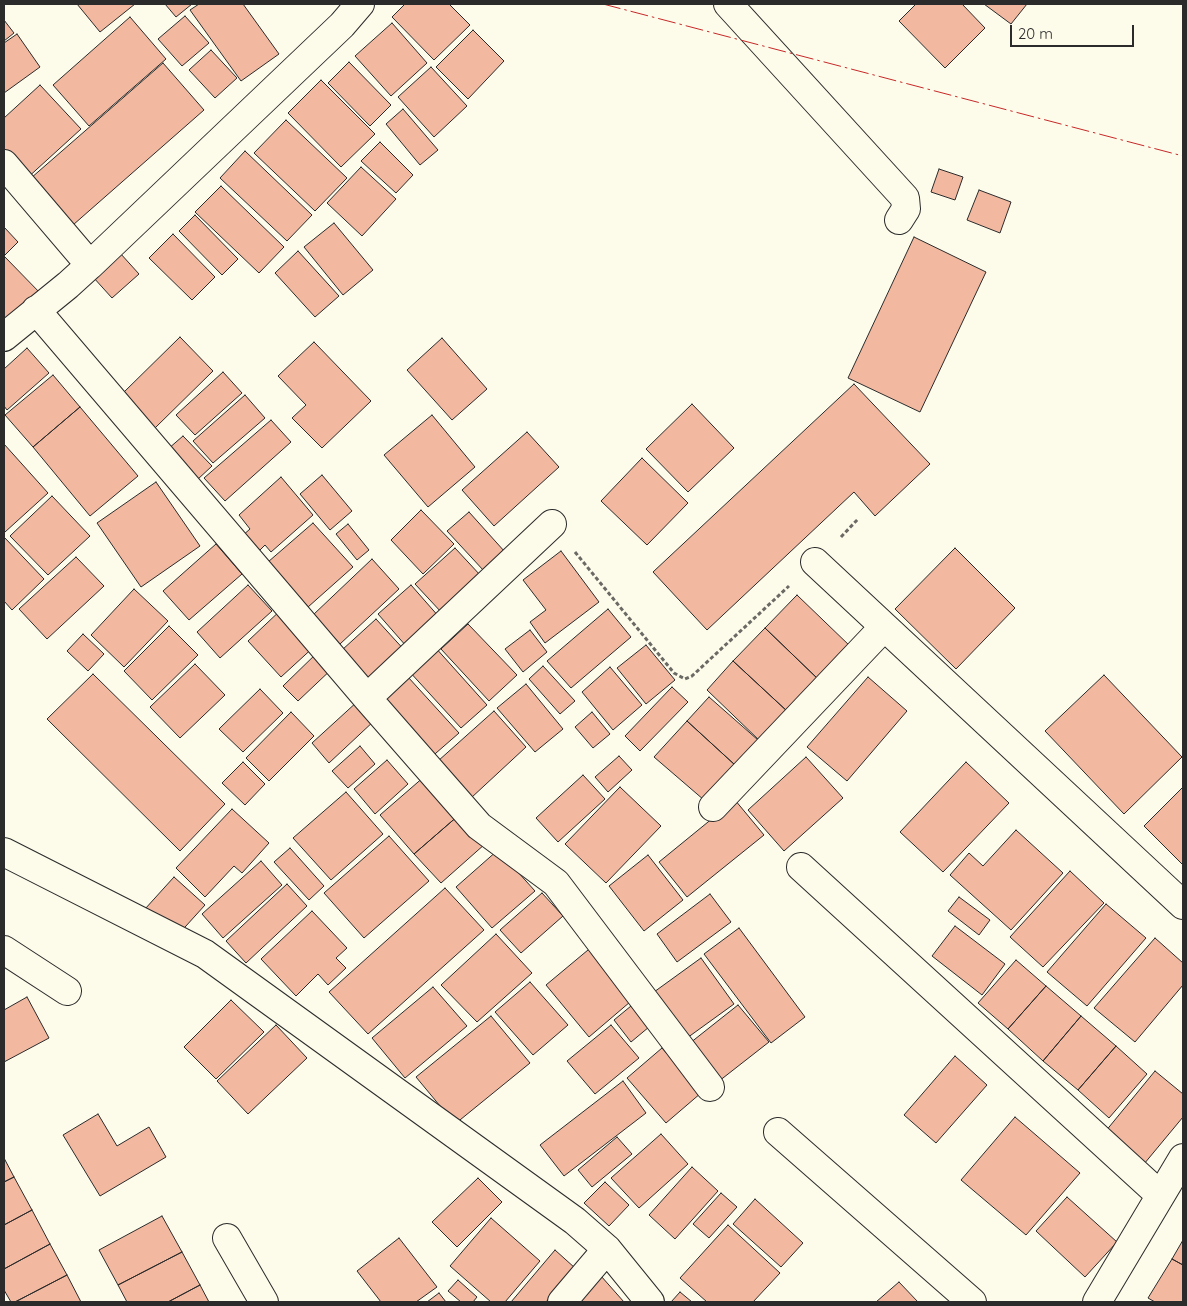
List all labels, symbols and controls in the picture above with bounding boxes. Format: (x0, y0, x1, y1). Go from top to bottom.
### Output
scale bar (1012, 15, 1136, 47)
text: 20 m (1018, 24, 1053, 43)

